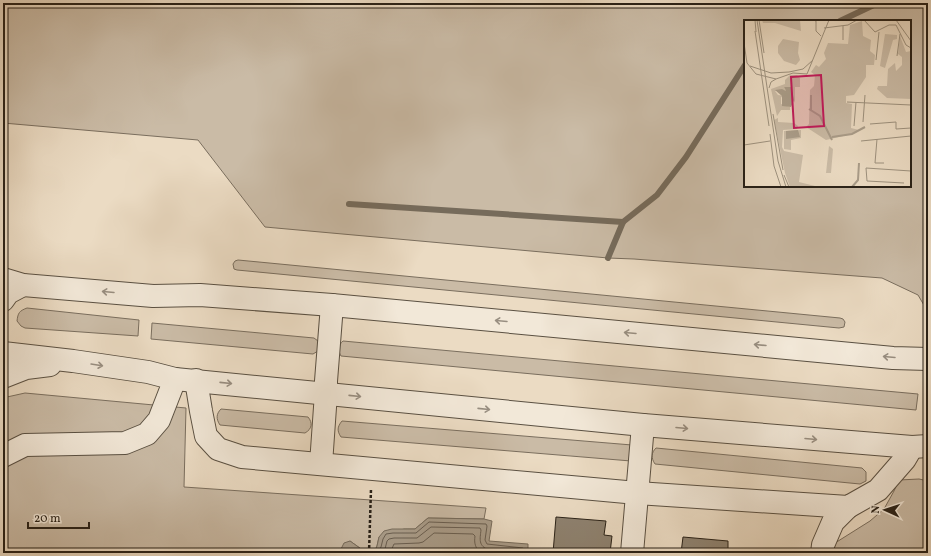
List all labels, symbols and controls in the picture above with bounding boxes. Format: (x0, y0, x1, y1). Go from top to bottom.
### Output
inset map (744, 20, 911, 187)
one-way arrow (102, 288, 115, 295)
one-way arrow (495, 317, 508, 325)
one-way arrow (624, 329, 637, 337)
one-way arrow (754, 341, 767, 349)
one-way arrow (883, 353, 896, 361)
one-way arrow (90, 361, 103, 369)
one-way arrow (219, 380, 232, 387)
one-way arrow (348, 393, 361, 400)
one-way arrow (477, 405, 490, 413)
one-way arrow (675, 424, 688, 431)
one-way arrow (804, 435, 817, 442)
north arrow (865, 490, 905, 530)
scale bar (28, 504, 89, 530)
text: N (869, 505, 884, 514)
text: 20 m (34, 511, 61, 527)

